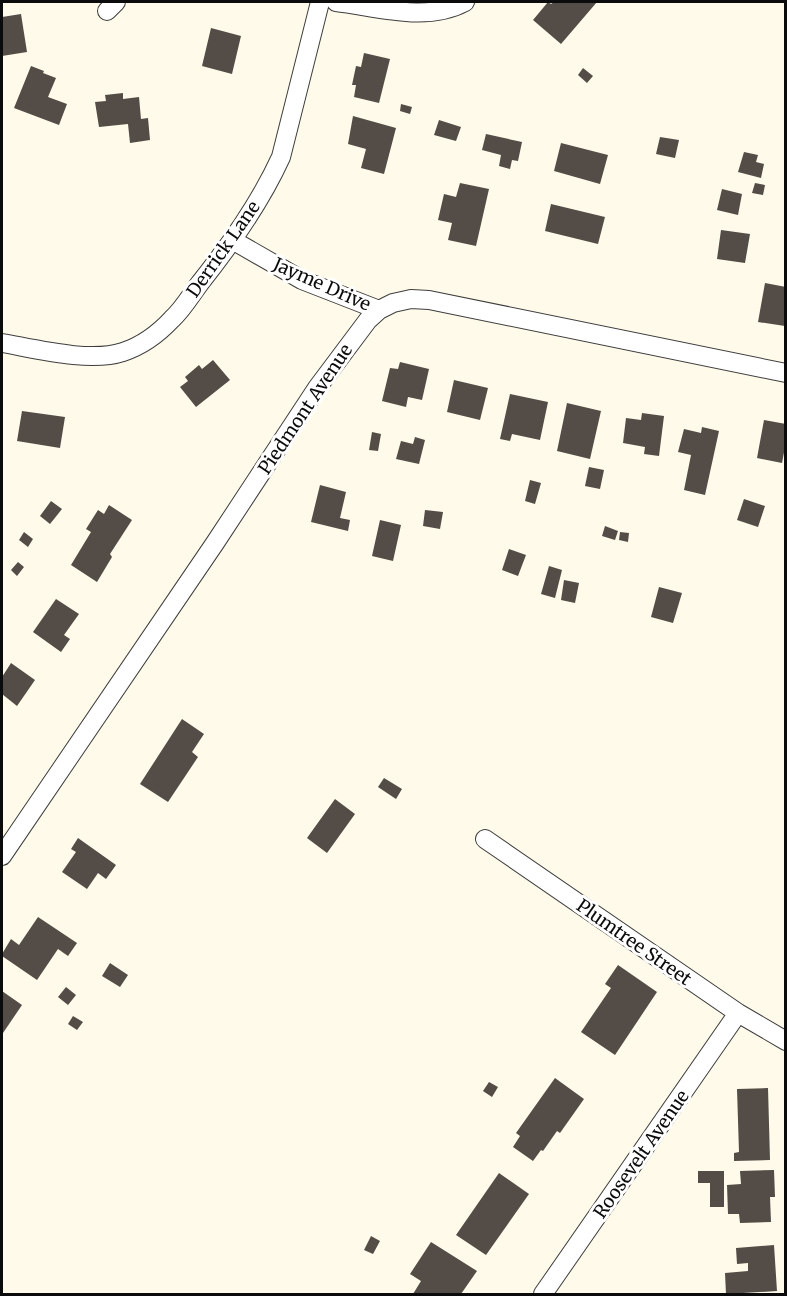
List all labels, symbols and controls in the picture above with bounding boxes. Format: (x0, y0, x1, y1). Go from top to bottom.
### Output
street label: Derrick Lane (181, 196, 265, 302)
street label: Jayme Drive (269, 252, 374, 316)
street label: Piedmont Avenue (253, 339, 357, 479)
street label: Plumtree Street (572, 894, 696, 990)
street label: Roosevelt Avenue (588, 1085, 694, 1223)

